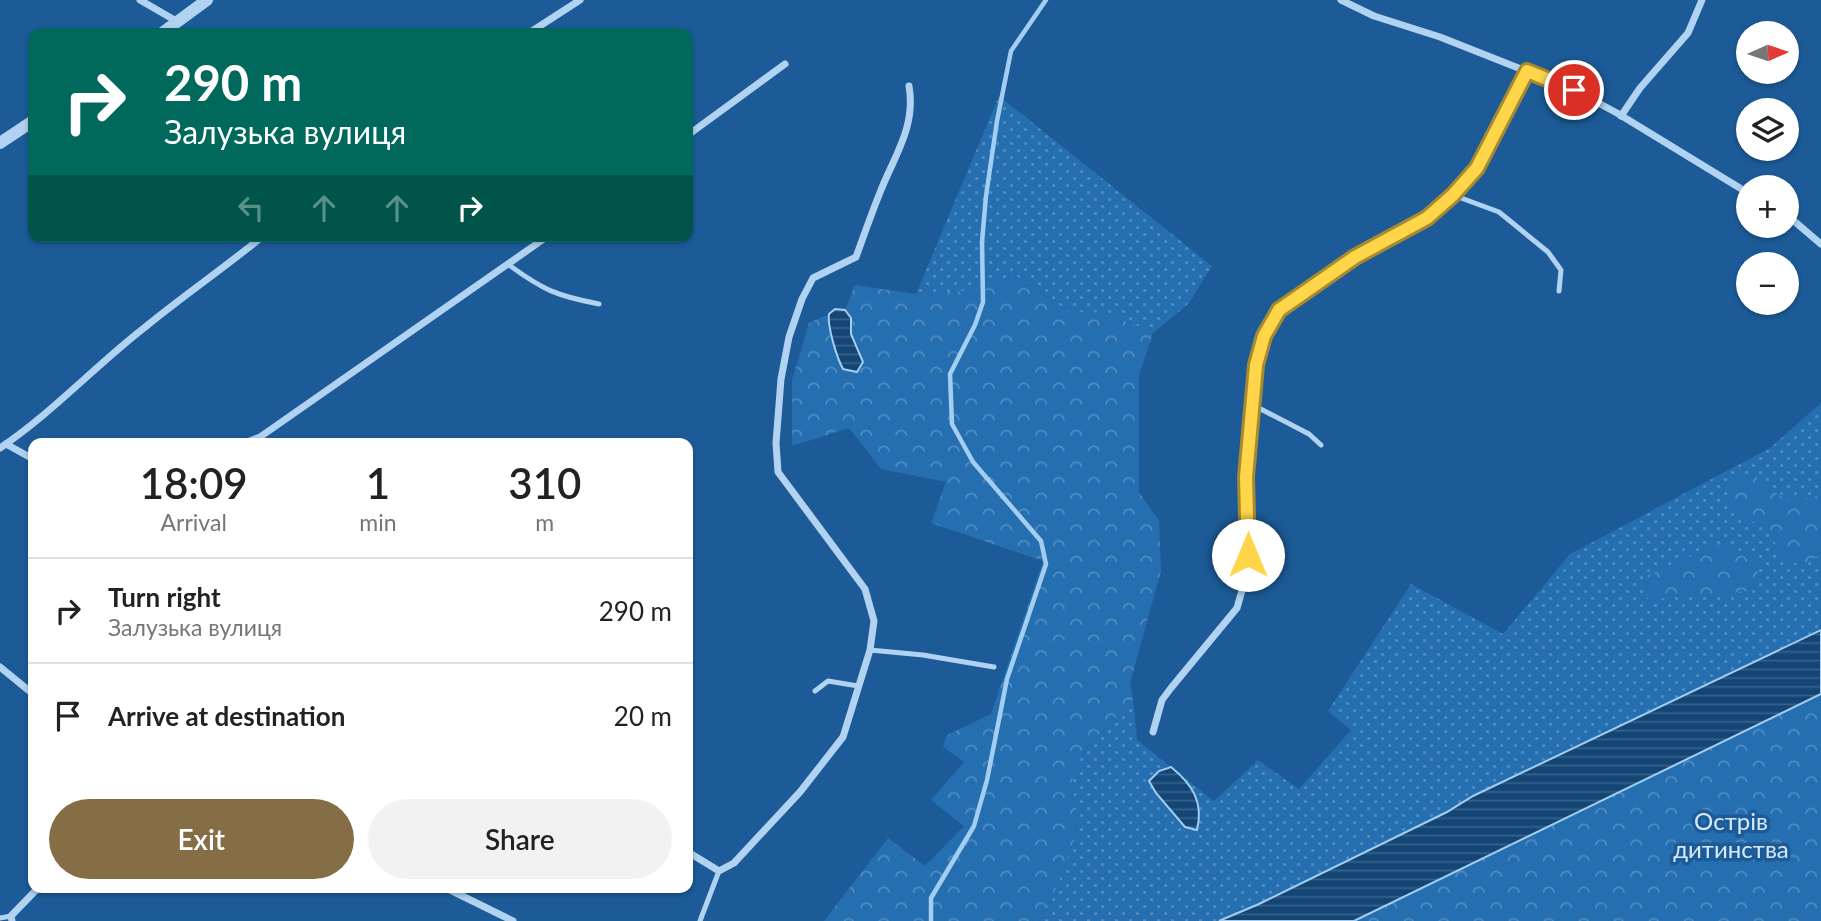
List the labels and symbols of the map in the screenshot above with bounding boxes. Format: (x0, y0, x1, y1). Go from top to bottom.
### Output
north arrow (1736, 21, 1799, 84)
pin (1544, 60, 1604, 120)
position arrow (1211, 518, 1285, 592)
park label: Острів дитинства (1673, 806, 1789, 863)

